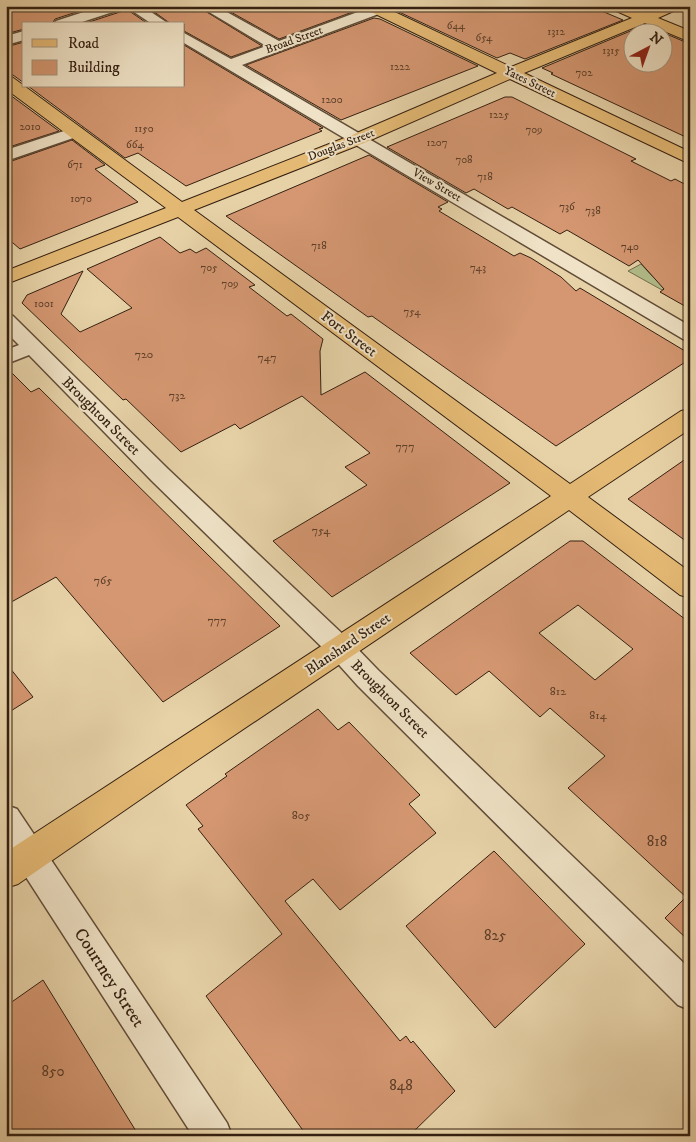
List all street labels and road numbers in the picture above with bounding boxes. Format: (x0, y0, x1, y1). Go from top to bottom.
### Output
street label: Broad Street (263, 23, 325, 57)
street label: Yates Street (502, 63, 558, 101)
street label: Douglas Street (306, 125, 377, 165)
street label: View Street (409, 164, 464, 205)
street label: Fort Street (317, 307, 381, 361)
street label: Broughton Street (58, 373, 144, 459)
street label: Blanshard Street (302, 608, 395, 680)
street label: Broughton Street (347, 656, 433, 742)
street label: Courtney Street (69, 924, 149, 1032)

